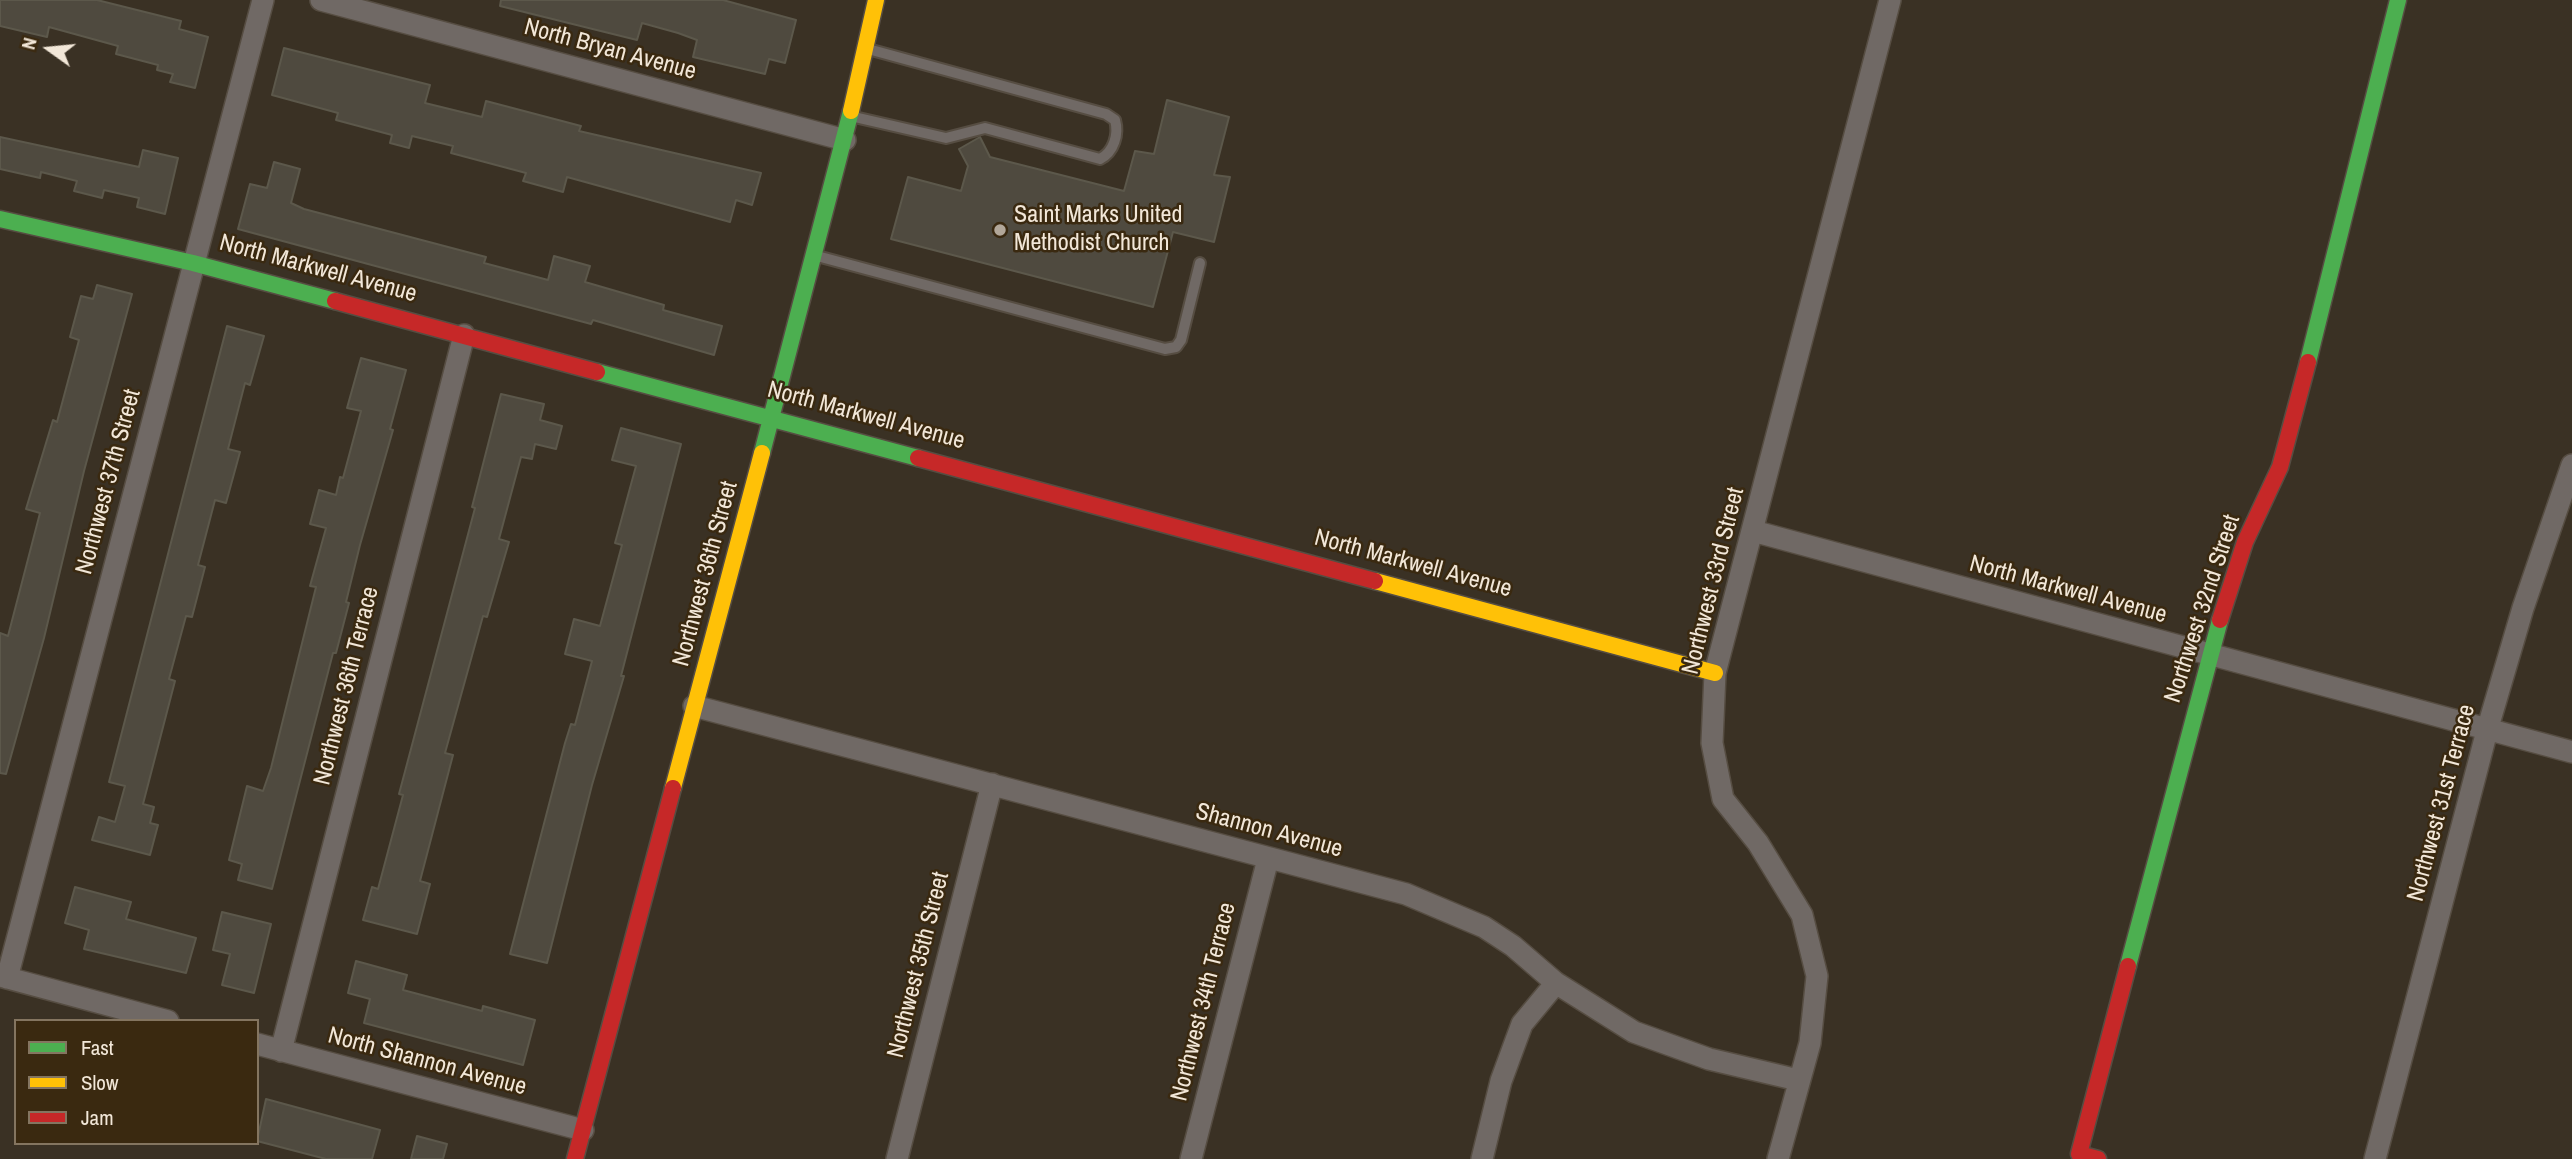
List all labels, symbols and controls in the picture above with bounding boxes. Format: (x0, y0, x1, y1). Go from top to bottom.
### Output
street label: North Bryan Avenue (521, 13, 699, 87)
north arrow (14, 14, 84, 84)
text: N (15, 35, 43, 52)
place label: Saint Marks United Methodist Church (1014, 202, 1182, 258)
marker: Saint Marks United Methodist Church (992, 222, 1008, 238)
street label: North Markwell Avenue (216, 229, 420, 309)
street label: North Markwell Avenue (764, 376, 968, 456)
street label: Northwest 37th Street (70, 386, 148, 578)
street label: Northwest 36th Street (667, 478, 745, 670)
street label: Northwest 33rd Street (1677, 485, 1751, 677)
street label: Northwest 32nd Street (2159, 511, 2247, 707)
street label: North Markwell Avenue (1311, 524, 1515, 604)
street label: North Markwell Avenue (1966, 550, 2170, 630)
street label: Northwest 36th Terrace (308, 584, 386, 788)
street label: Northwest 31st Terrace (2402, 702, 2482, 904)
street label: Shannon Avenue (1193, 798, 1345, 864)
street label: Northwest 35th Street (882, 869, 956, 1061)
street label: Northwest 34th Terrace (1165, 900, 1243, 1104)
legend (14, 1019, 259, 1145)
street label: North Shannon Avenue (325, 1022, 529, 1102)
text: Fast (81, 1033, 114, 1062)
text: Slow (81, 1068, 118, 1097)
text: Jam (81, 1103, 114, 1132)

